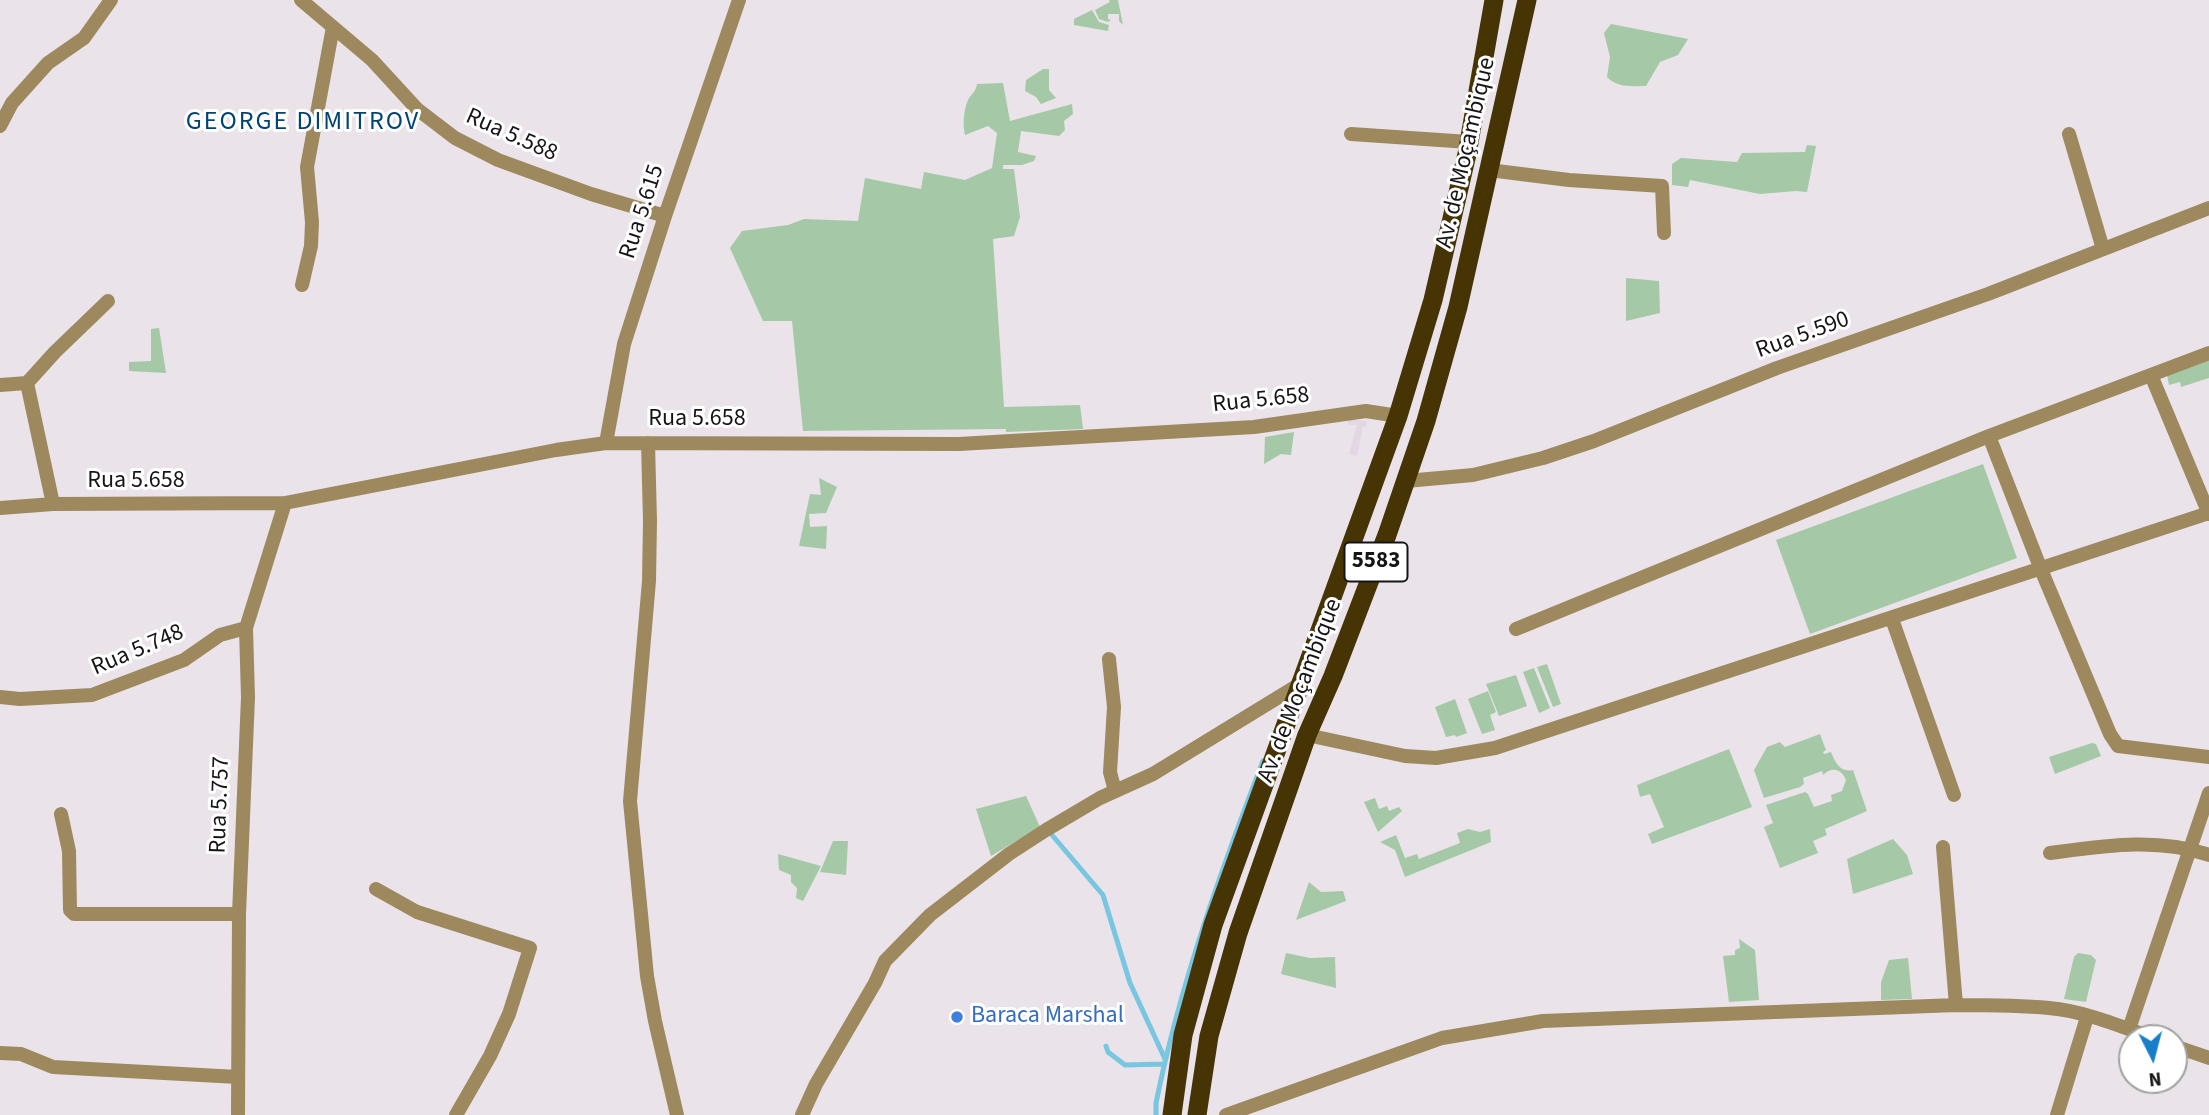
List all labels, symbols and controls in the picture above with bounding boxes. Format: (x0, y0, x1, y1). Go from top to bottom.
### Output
street label: Av. de Moçambique (1431, 55, 1503, 251)
street label: Rua 5.588 (461, 103, 561, 169)
district label: GEORGE DIMITROV (188, 107, 418, 139)
street label: Rua 5.615 (614, 161, 672, 263)
street label: Rua 5.590 (1752, 306, 1854, 366)
street label: Rua 5.658 (1211, 382, 1311, 420)
street label: Rua 5.658 (648, 406, 746, 434)
street label: Rua 5.658 (87, 468, 185, 496)
road number: 5583 (1344, 542, 1408, 582)
street label: Av. de Moçambique (1253, 595, 1349, 787)
street label: Rua 5.748 (88, 619, 188, 683)
street label: Rua 5.757 (205, 756, 237, 854)
place label: Baraca Marshal (971, 1003, 1124, 1031)
marker: Baraca Marshal (949, 1009, 965, 1025)
north arrow (2118, 1024, 2188, 1094)
text: N (2147, 1064, 2163, 1092)

